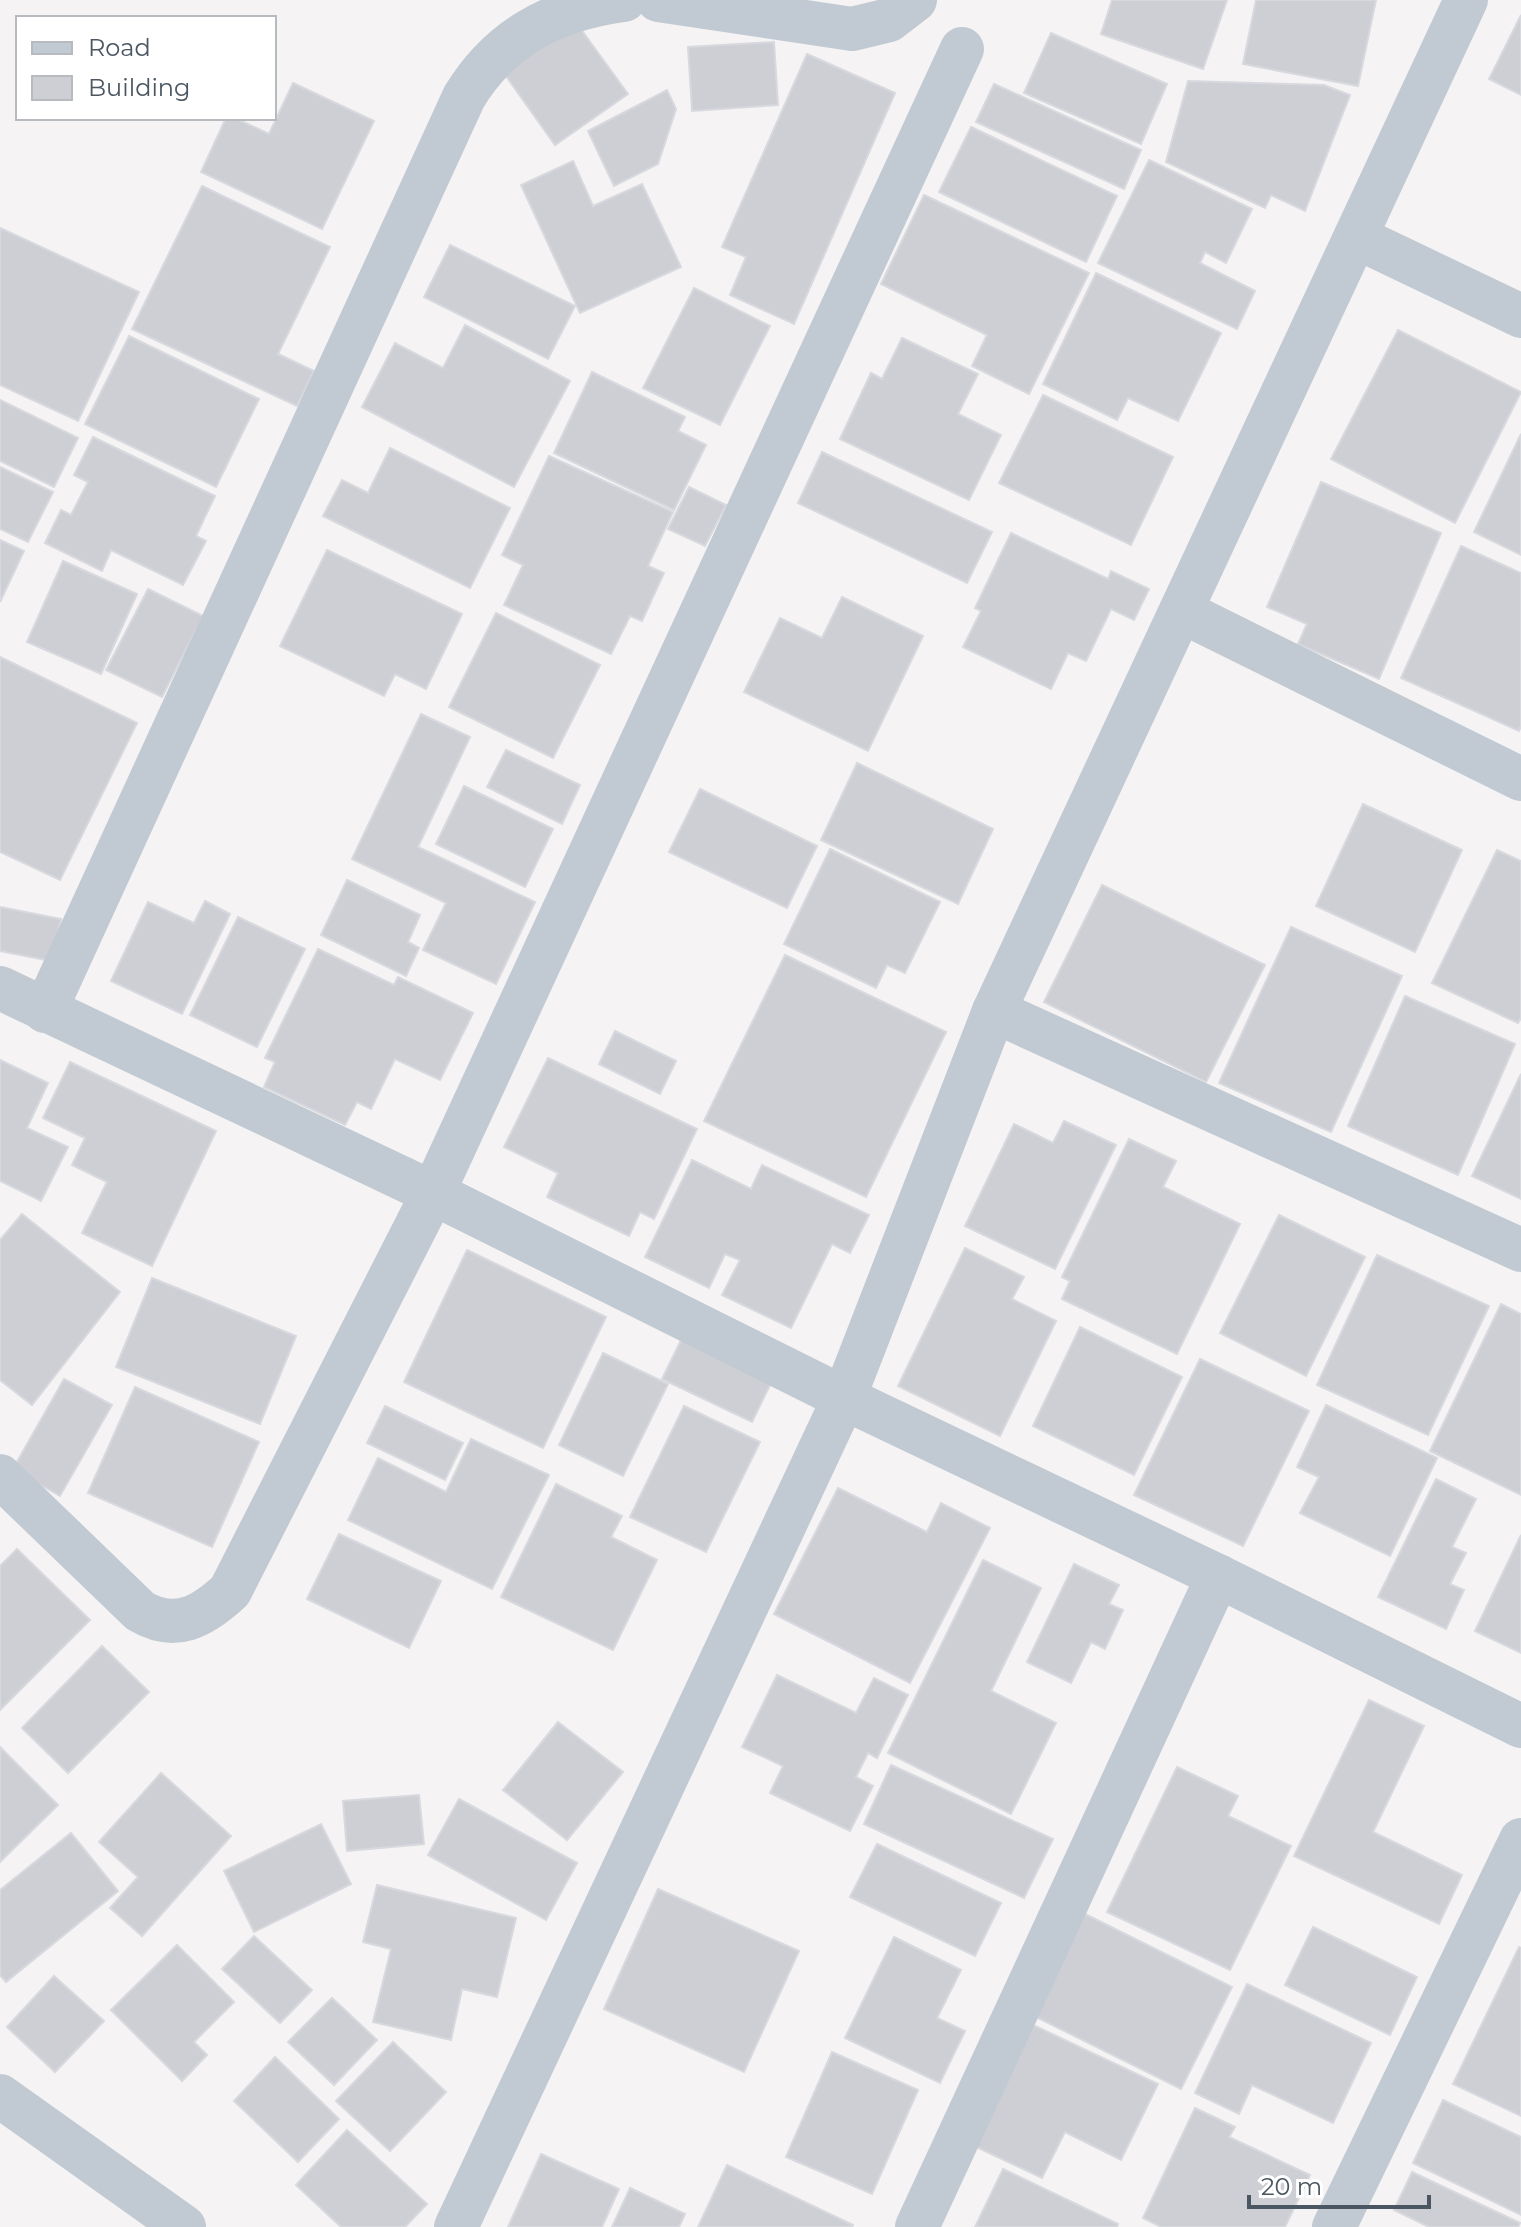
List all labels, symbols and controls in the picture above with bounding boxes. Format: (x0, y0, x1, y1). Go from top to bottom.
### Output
legend (16, 16, 276, 120)
text: Road (88, 33, 151, 62)
text: Building (88, 73, 191, 102)
scale bar (1249, 2159, 1429, 2209)
text: 20 m (1261, 2172, 1322, 2201)

